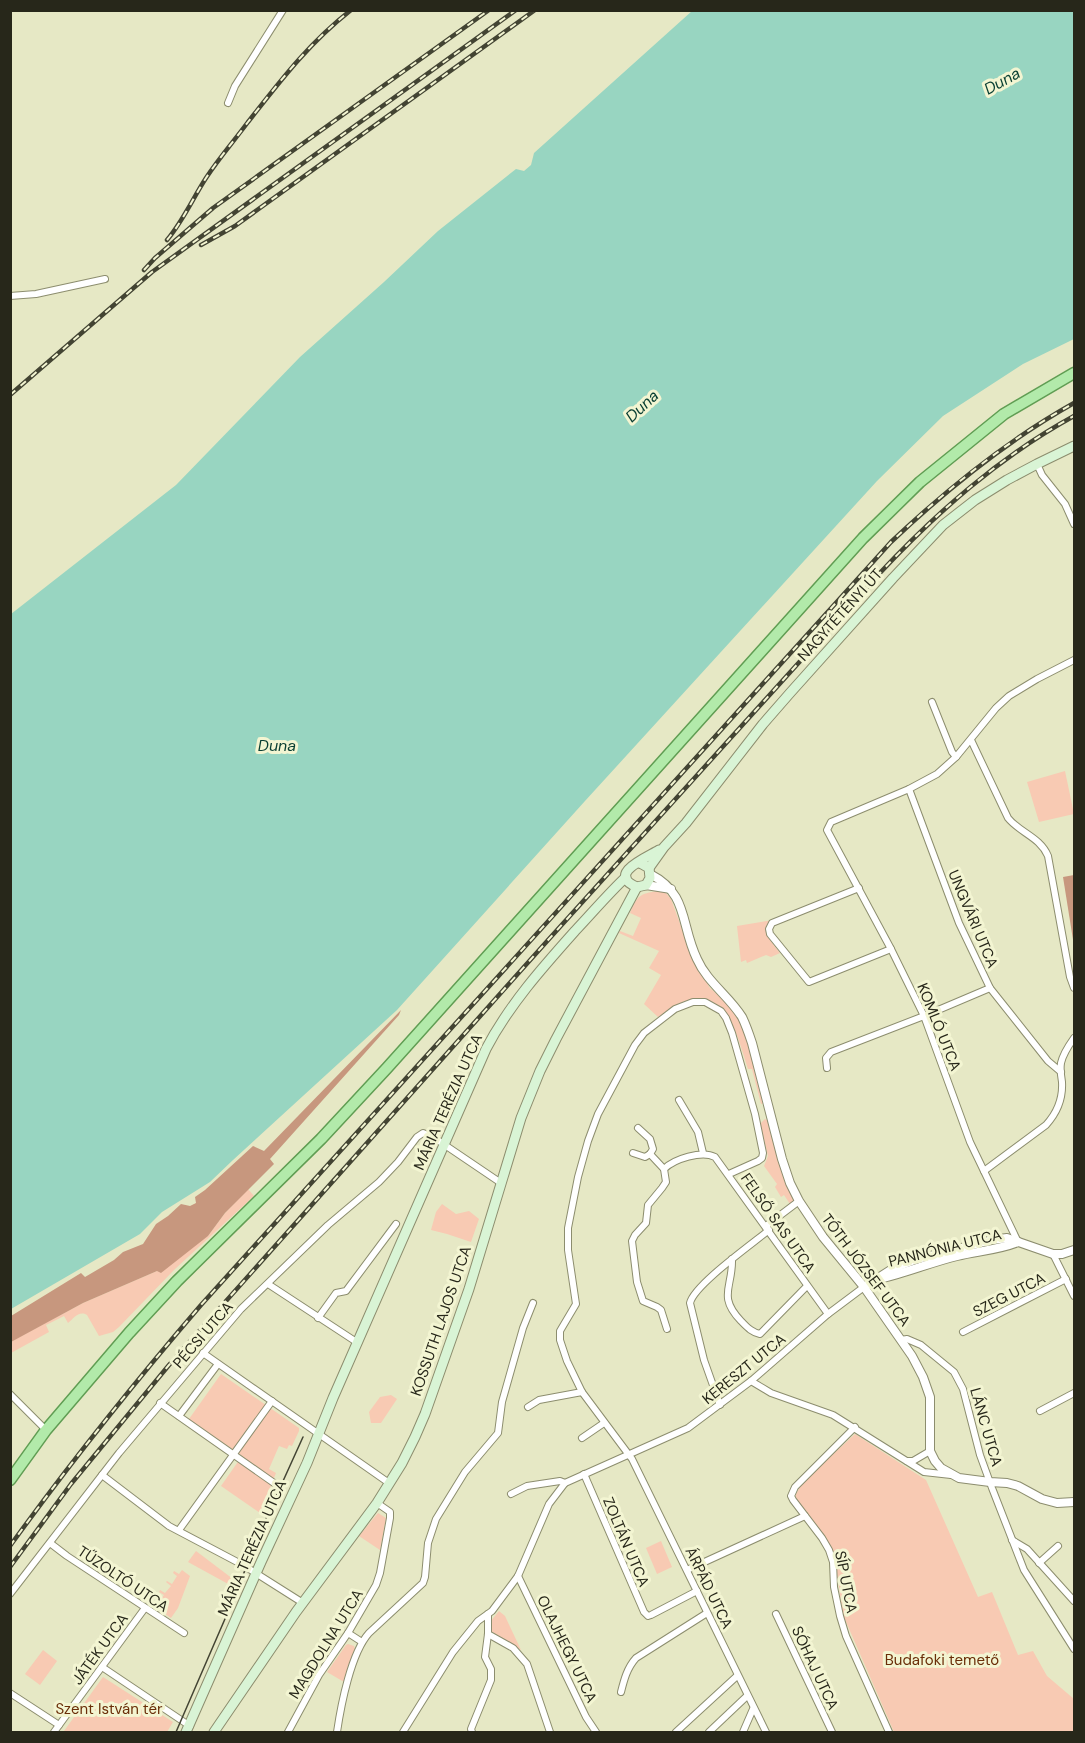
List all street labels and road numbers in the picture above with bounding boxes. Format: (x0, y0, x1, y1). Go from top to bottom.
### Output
street label: NAGYTÉTÉNYI ÚT (793, 565, 887, 665)
street label: UNGVÁRI UTCA (943, 867, 1003, 971)
street label: KOMLÓ UTCA (912, 980, 966, 1074)
street label: MÁRIA TERÉZIA UTCA (409, 1031, 487, 1173)
street label: FELSŐ SAS UTCA (736, 1169, 820, 1277)
street label: TÓTH JÓZSEF UTCA (817, 1210, 915, 1330)
street label: PANNÓNIA UTCA (886, 1224, 1004, 1272)
street label: KOSSUTH LAJOS UTCA (406, 1243, 476, 1399)
street label: SZEG UTCA (969, 1268, 1049, 1322)
street label: PÉCSI UTCA (168, 1297, 238, 1373)
street label: KERESZT UTCA (698, 1329, 790, 1409)
street label: LÁNC UTCA (965, 1385, 1007, 1469)
street label: MÁRIA TERÉZIA UTCA (213, 1477, 291, 1619)
street label: ZOLTÁN UTCA (598, 1494, 654, 1590)
street label: TŰZOLTÓ UTCA (74, 1541, 172, 1617)
street label: ÁRPÁD UTCA (681, 1544, 737, 1632)
street label: SÍP UTCA (830, 1549, 862, 1615)
street label: MAGDOLNA UTCA (284, 1585, 368, 1703)
street label: OLAJHEGY UTCA (532, 1592, 602, 1706)
street label: JÁTÉK UTCA (67, 1609, 133, 1689)
street label: SÓHAJ UTCA (787, 1623, 843, 1713)

